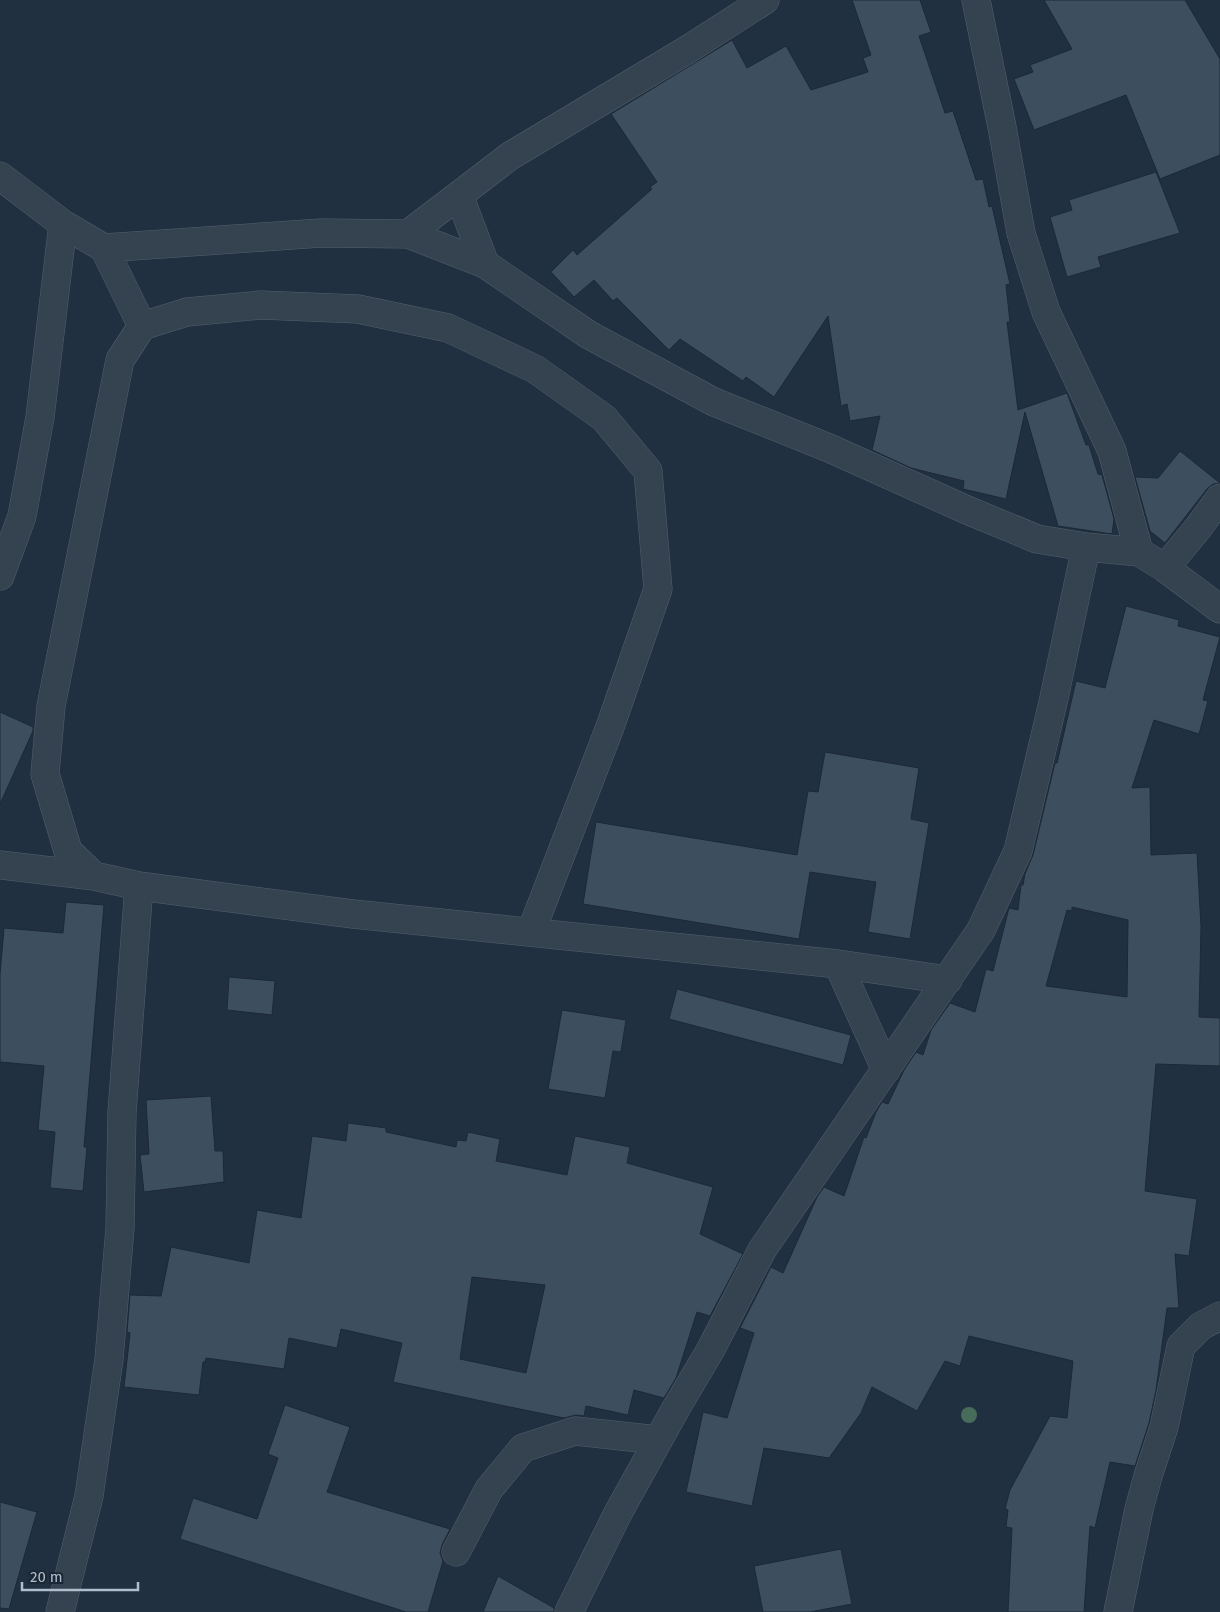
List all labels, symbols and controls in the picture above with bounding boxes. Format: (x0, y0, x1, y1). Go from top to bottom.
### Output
scale bar (22, 1560, 139, 1592)
text: 20 m (30, 1568, 63, 1586)

